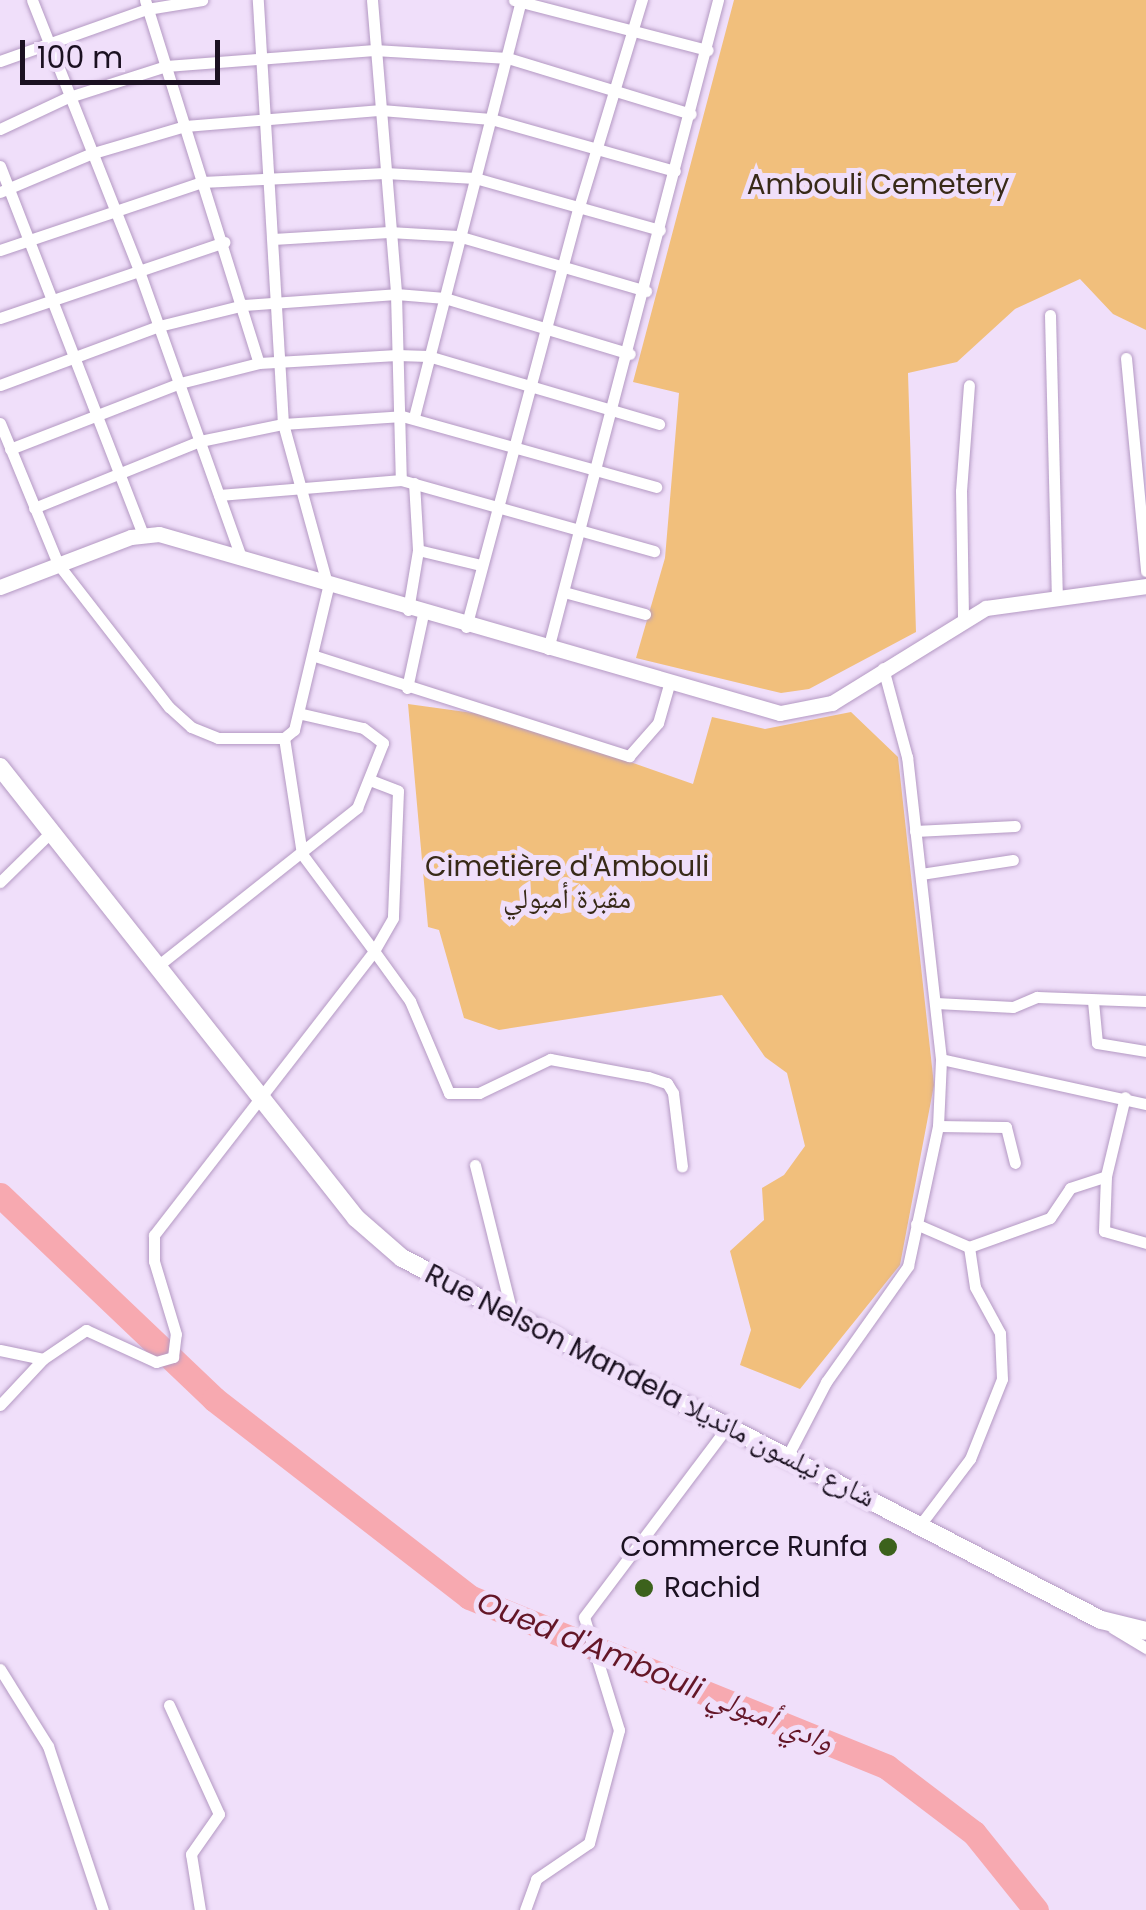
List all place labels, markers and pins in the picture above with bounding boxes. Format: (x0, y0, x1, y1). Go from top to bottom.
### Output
place label: Commerce Runfa (620, 1530, 868, 1564)
marker: Commerce Runfa (877, 1536, 899, 1558)
place label: Rachid (664, 1571, 761, 1605)
marker: Rachid (633, 1577, 655, 1599)

